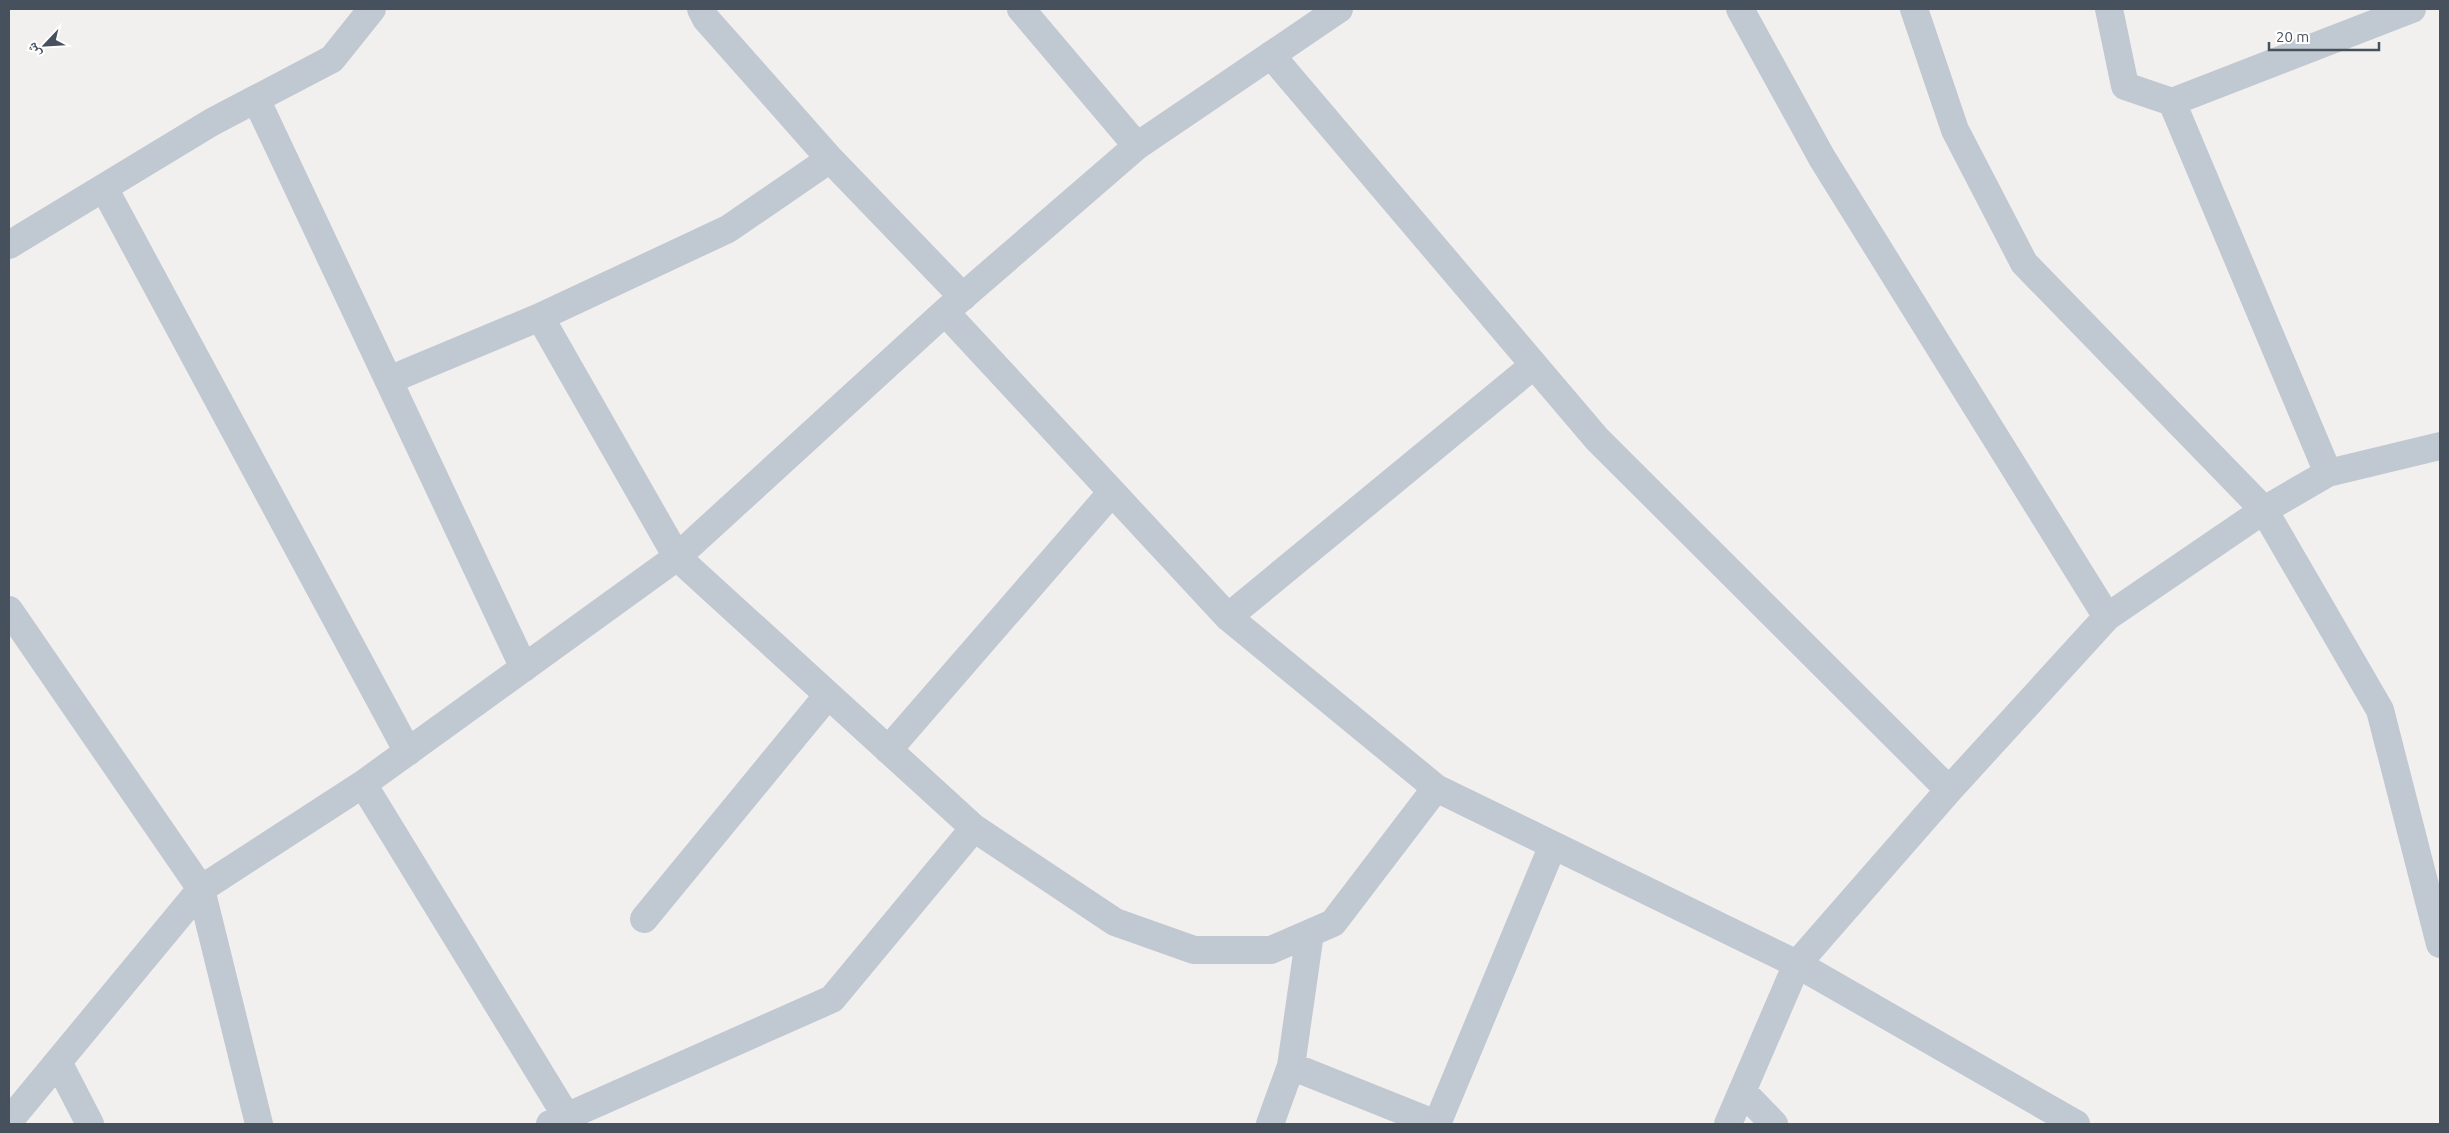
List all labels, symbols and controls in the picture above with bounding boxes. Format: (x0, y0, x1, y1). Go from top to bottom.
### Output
north arrow (20, 20, 70, 70)
scale bar (2269, 20, 2379, 52)
text: 20 m (2276, 28, 2309, 45)
text: ش (23, 40, 45, 61)

